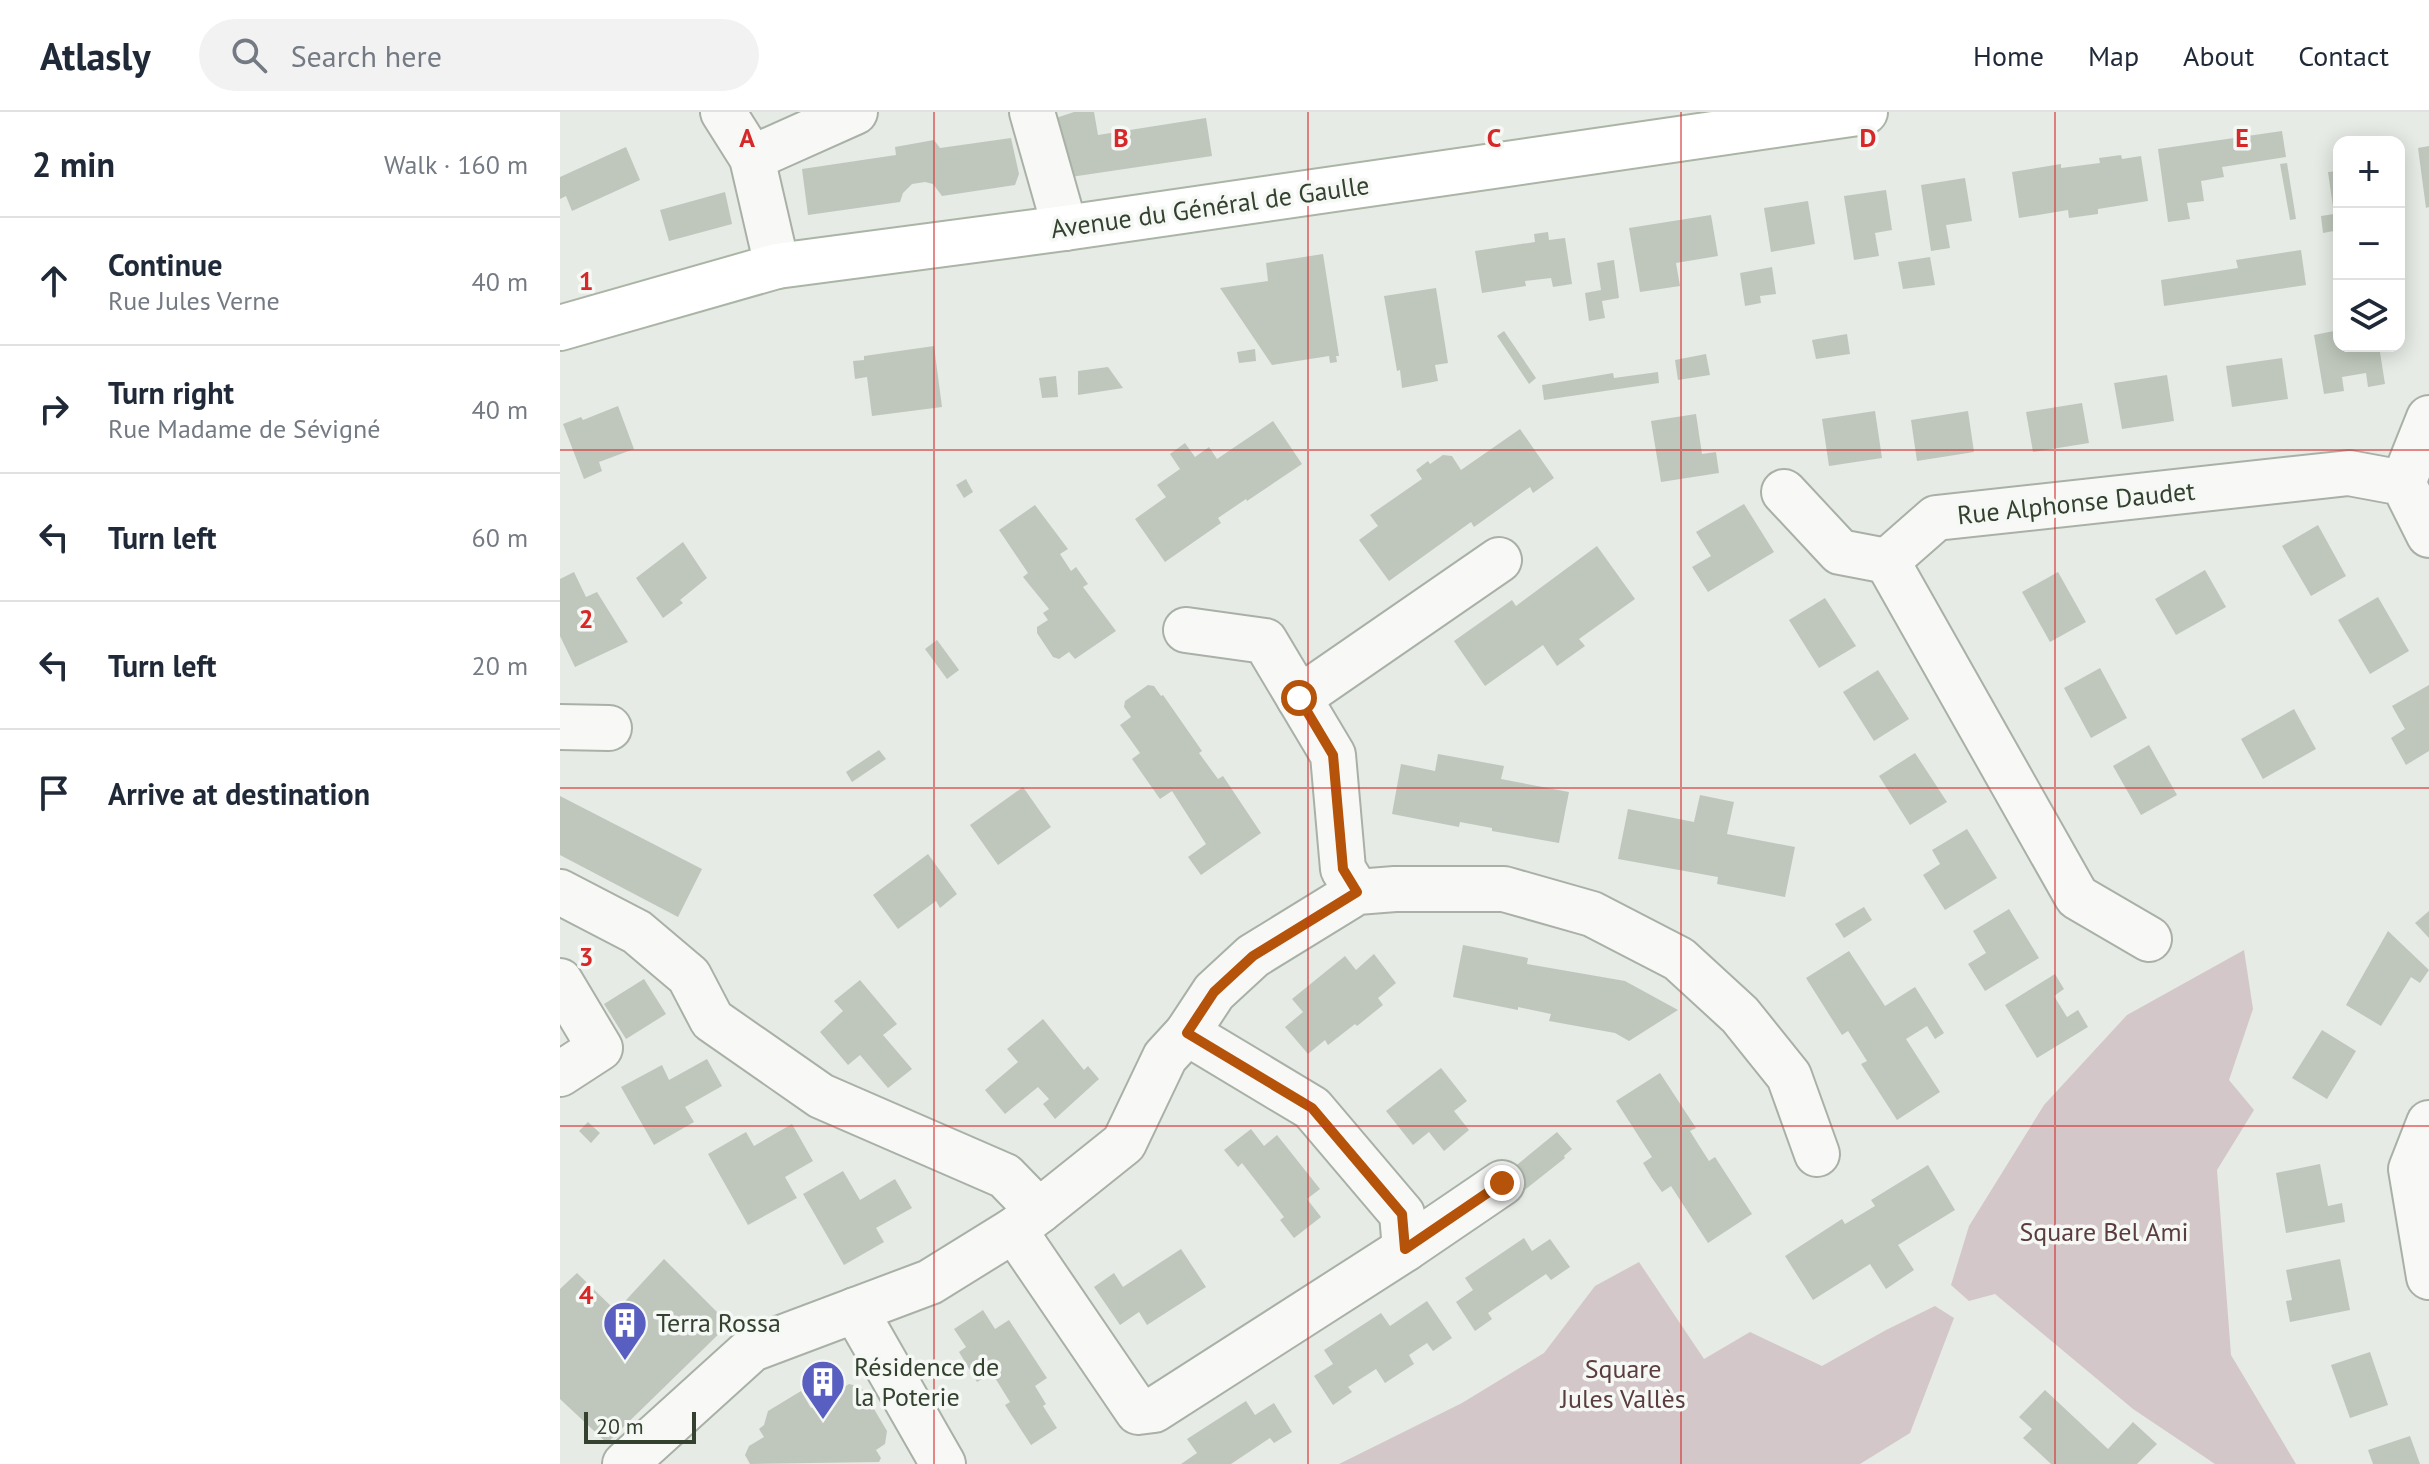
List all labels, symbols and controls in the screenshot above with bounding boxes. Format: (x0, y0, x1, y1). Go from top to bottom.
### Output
search box (199, 19, 759, 91)
text: Atlasly (40, 31, 151, 80)
icon: search (227, 33, 271, 77)
text: Search here (291, 36, 442, 75)
text: Home (1973, 37, 2044, 74)
text: Map (2088, 37, 2139, 74)
text: About (2183, 37, 2254, 74)
text: Contact (2298, 37, 2389, 74)
text: A (739, 121, 755, 154)
text: B (1113, 121, 1129, 154)
text: C (1487, 121, 1501, 154)
text: D (1860, 121, 1876, 154)
text: E (2235, 121, 2249, 154)
map controls (2333, 136, 2405, 352)
button: + (2333, 136, 2405, 208)
text: 2 min (32, 142, 115, 186)
text: Walk · 160 m (384, 148, 528, 181)
street label: Avenue du Général de Gaulle (1049, 168, 1371, 245)
button: − (2333, 208, 2405, 280)
text: Continue (108, 245, 222, 284)
icon: ahead (32, 259, 76, 303)
text: 1 (579, 264, 593, 297)
text: 40 m (472, 265, 528, 298)
button: layers (2333, 280, 2405, 352)
text: Rue Jules Verne (108, 284, 280, 317)
text: Turn right (108, 373, 234, 412)
icon: right (32, 387, 76, 431)
text: 40 m (472, 393, 528, 426)
text: Rue Madame de Sévigné (108, 412, 380, 445)
street label: Rue Alphonse Daudet (1955, 474, 2197, 531)
icon: left (32, 515, 76, 559)
text: Turn left (108, 518, 216, 557)
text: 60 m (472, 521, 528, 554)
text: 2 (579, 602, 593, 635)
icon: left (32, 643, 76, 687)
text: Turn left (108, 646, 216, 685)
text: 20 m (472, 649, 528, 682)
route start (1281, 680, 1317, 716)
icon: arrive (32, 771, 76, 815)
text: Arrive at destination (108, 774, 370, 813)
text: 3 (579, 940, 593, 973)
route end (1484, 1165, 1520, 1201)
park label: Square Bel Ami (2019, 1215, 2189, 1248)
text: 4 (579, 1278, 594, 1311)
building icon: Terra Rossa (601, 1299, 649, 1362)
place label: Terra Rossa (656, 1306, 781, 1339)
place label: Résidence de la Poterie (854, 1350, 999, 1413)
park label: Square Jules Vallès (1559, 1352, 1686, 1415)
building icon: Résidence de la Poterie (799, 1358, 847, 1421)
scale bar (584, 1408, 696, 1444)
text: 20 m (596, 1412, 644, 1440)

